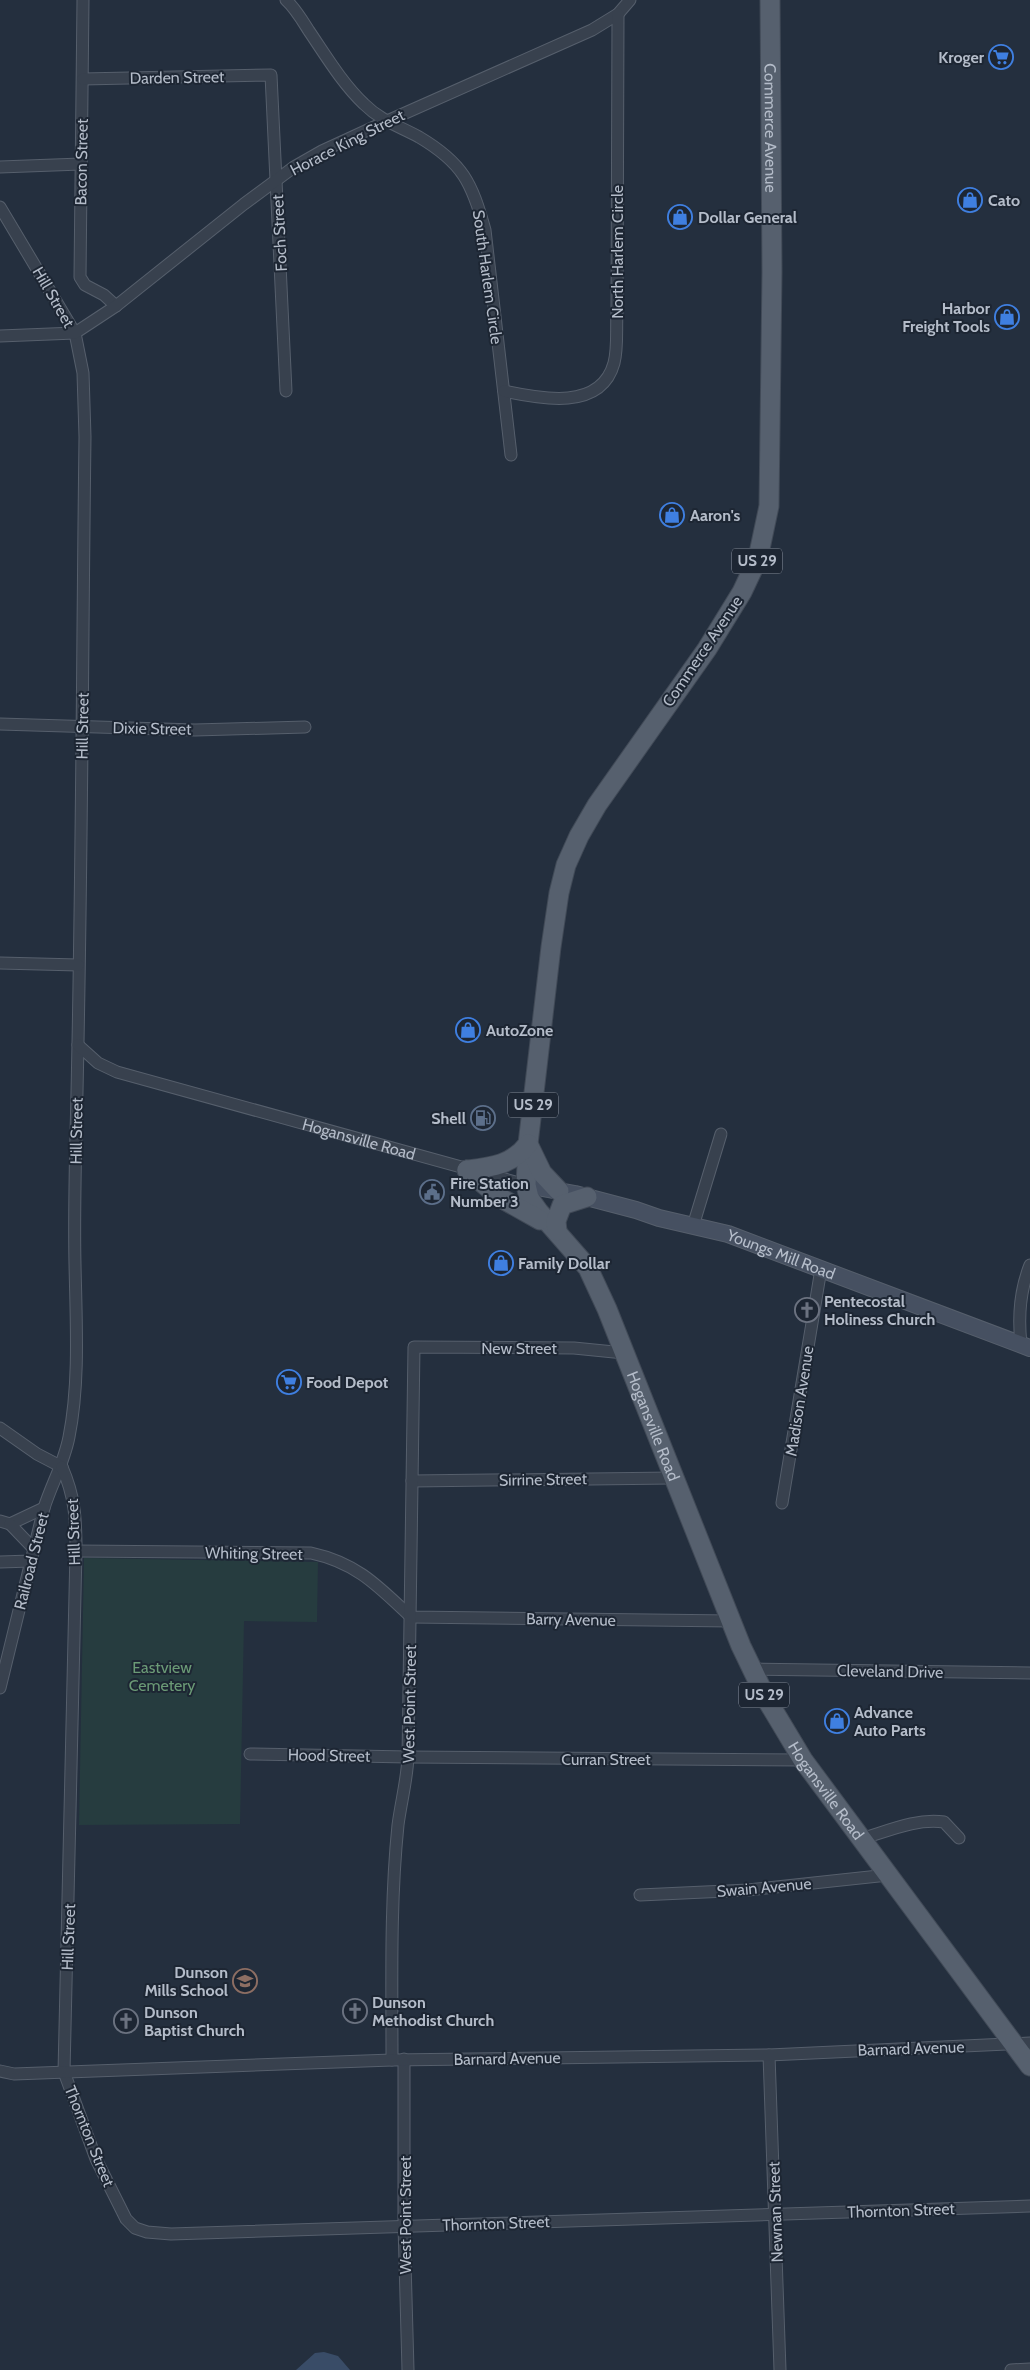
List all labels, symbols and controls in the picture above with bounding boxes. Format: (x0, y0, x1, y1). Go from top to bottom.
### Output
supermarket icon: Kroger (988, 44, 1014, 70)
place label: Kroger (938, 48, 985, 67)
street label: Commerce Avenue (760, 63, 780, 193)
street label: Darden Street (129, 67, 225, 88)
street label: Horace King Street (287, 105, 408, 179)
street label: Bacon Street (71, 118, 92, 206)
street label: North Harlem Circle (608, 185, 627, 319)
shop icon: Cato (957, 187, 983, 213)
place label: Cato (988, 191, 1020, 210)
street label: Foch Street (268, 193, 291, 272)
shop icon: Dollar General (667, 204, 693, 230)
place label: Dollar General (698, 208, 797, 227)
street label: South Harlem Circle (469, 209, 506, 345)
street label: Hill Street (29, 264, 79, 331)
place label: Harbor Freight Tools (902, 299, 991, 336)
shop icon: Harbor Freight Tools (994, 304, 1020, 330)
shop icon: Aaron's (659, 502, 685, 528)
place label: Aaron's (690, 506, 741, 525)
road number: US 29 (732, 548, 782, 574)
street label: Commerce Avenue (658, 592, 746, 710)
street label: Hill Street (72, 692, 93, 760)
street label: Dixie Street (112, 718, 192, 739)
shop icon: AutoZone (455, 1017, 481, 1043)
place label: AutoZone (486, 1021, 553, 1040)
road number: US 29 (508, 1092, 558, 1118)
street label: Hill Street (66, 1097, 87, 1165)
fuel station icon: Shell (470, 1105, 496, 1131)
place label: Shell (431, 1109, 466, 1128)
street label: Hogansville Road (300, 1115, 418, 1164)
place label: Fire Station Number 3 (450, 1174, 529, 1211)
public building icon: Fire Station Number 3 (419, 1179, 445, 1205)
street label: Youngs Mill Road (723, 1225, 838, 1284)
shop icon: Family Dollar (488, 1250, 514, 1276)
place label: Family Dollar (518, 1254, 611, 1273)
place label: Pentecostal Holiness Church (824, 1292, 935, 1329)
church icon: Pentecostal Holiness Church (794, 1297, 820, 1323)
street label: New Street (481, 1339, 557, 1358)
street label: Madison Avenue (781, 1344, 818, 1458)
supermarket icon: Food Depot (276, 1369, 302, 1395)
street label: Hogansville Road (623, 1369, 683, 1484)
place label: Food Depot (306, 1373, 389, 1392)
street label: Sirrine Street (499, 1469, 588, 1490)
street label: Hill Street (63, 1498, 84, 1566)
street label: Railroad Street (10, 1510, 53, 1612)
street label: Whiting Street (205, 1543, 304, 1564)
street label: Barry Avenue (526, 1609, 616, 1630)
street label: West Point Street (399, 1644, 420, 1763)
park label: Eastview Cemetery (129, 1658, 195, 1695)
street label: Cleveland Drive (837, 1661, 943, 1682)
road number: US 29 (739, 1682, 789, 1708)
place label: Advance Auto Parts (854, 1703, 926, 1740)
shop icon: Advance Auto Parts (824, 1708, 850, 1734)
street label: Hogansville Road (784, 1738, 868, 1843)
street label: Hood Street (288, 1745, 371, 1766)
street label: Curran Street (561, 1750, 651, 1769)
street label: Swain Avenue (716, 1874, 812, 1901)
street label: Hill Street (58, 1903, 79, 1971)
place label: Dunson Mills School (144, 1963, 228, 2000)
school or university icon: Dunson Mills School (232, 1968, 258, 1994)
place label: Dunson Methodist Church (372, 1993, 494, 2030)
church icon: Dunson Methodist Church (342, 1998, 368, 2024)
place label: Dunson Baptist Church (144, 2003, 245, 2040)
church icon: Dunson Baptist Church (113, 2008, 139, 2034)
street label: Barnard Avenue (857, 2037, 965, 2060)
street label: Barnard Avenue (453, 2048, 561, 2069)
street label: Thornton Street (61, 2083, 119, 2190)
street label: West Point Street (396, 2155, 415, 2274)
street label: Newnan Street (764, 2161, 787, 2263)
street label: Thornton Street (847, 2199, 956, 2222)
street label: Thornton Street (442, 2212, 551, 2235)

